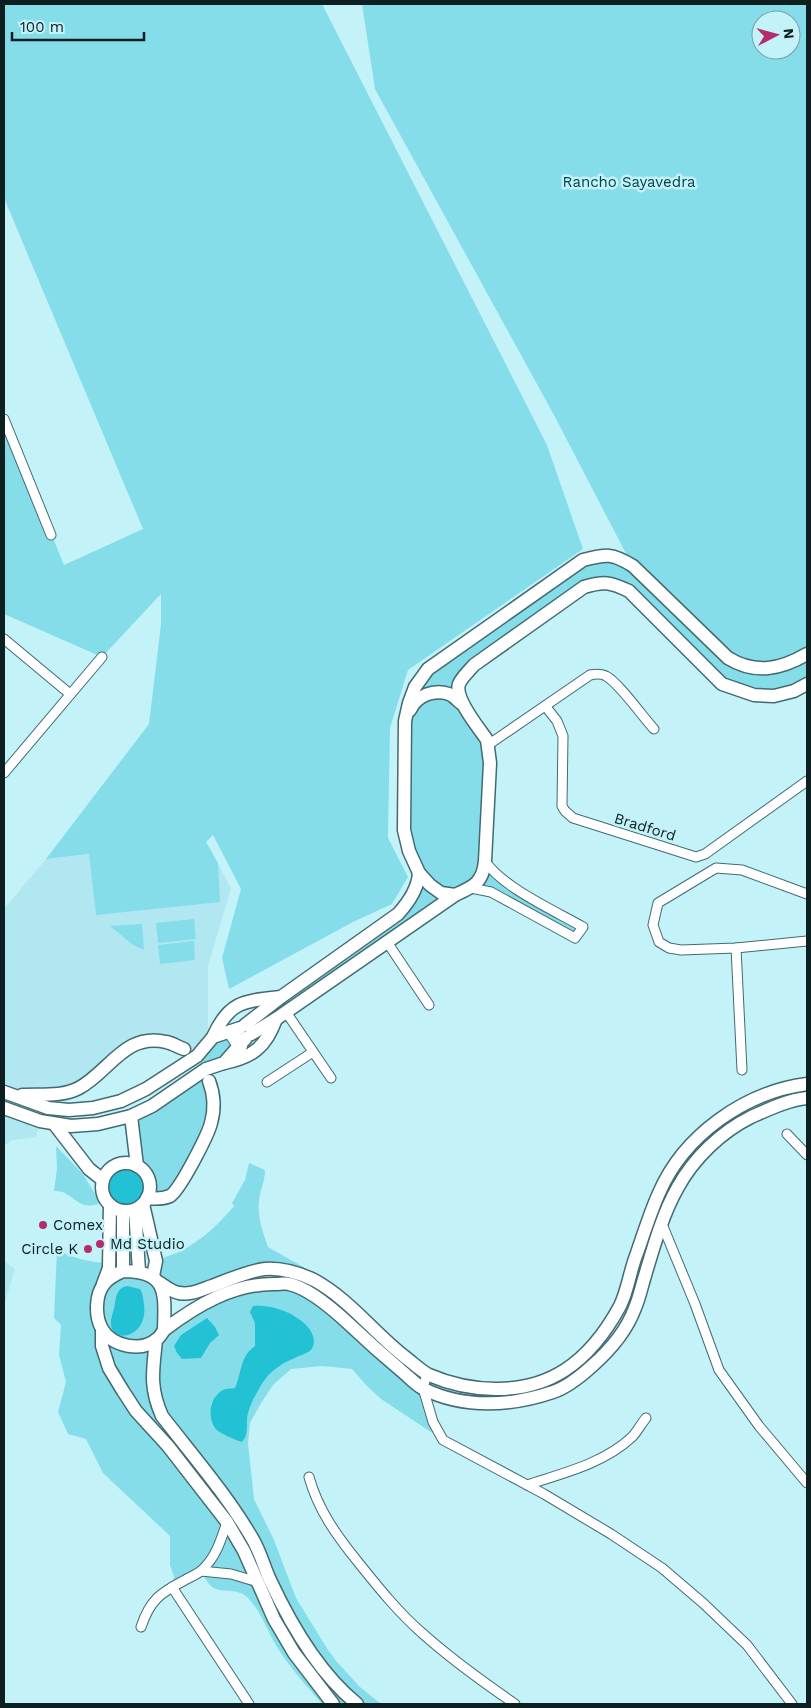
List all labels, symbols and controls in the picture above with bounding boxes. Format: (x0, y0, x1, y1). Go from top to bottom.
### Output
scale bar (12, 10, 145, 42)
north arrow (751, 10, 801, 60)
text: 100 m (20, 18, 64, 36)
text: N (780, 28, 797, 40)
park label: Rancho Sayavedra (562, 173, 696, 191)
street label: Bradford (612, 809, 678, 845)
place label: Comex (53, 1216, 103, 1234)
marker: Comex (37, 1219, 49, 1231)
place label: Md Studio (110, 1235, 185, 1253)
marker: Md Studio (94, 1238, 106, 1250)
place label: Circle K (21, 1240, 78, 1258)
marker: Circle K (82, 1243, 94, 1255)

